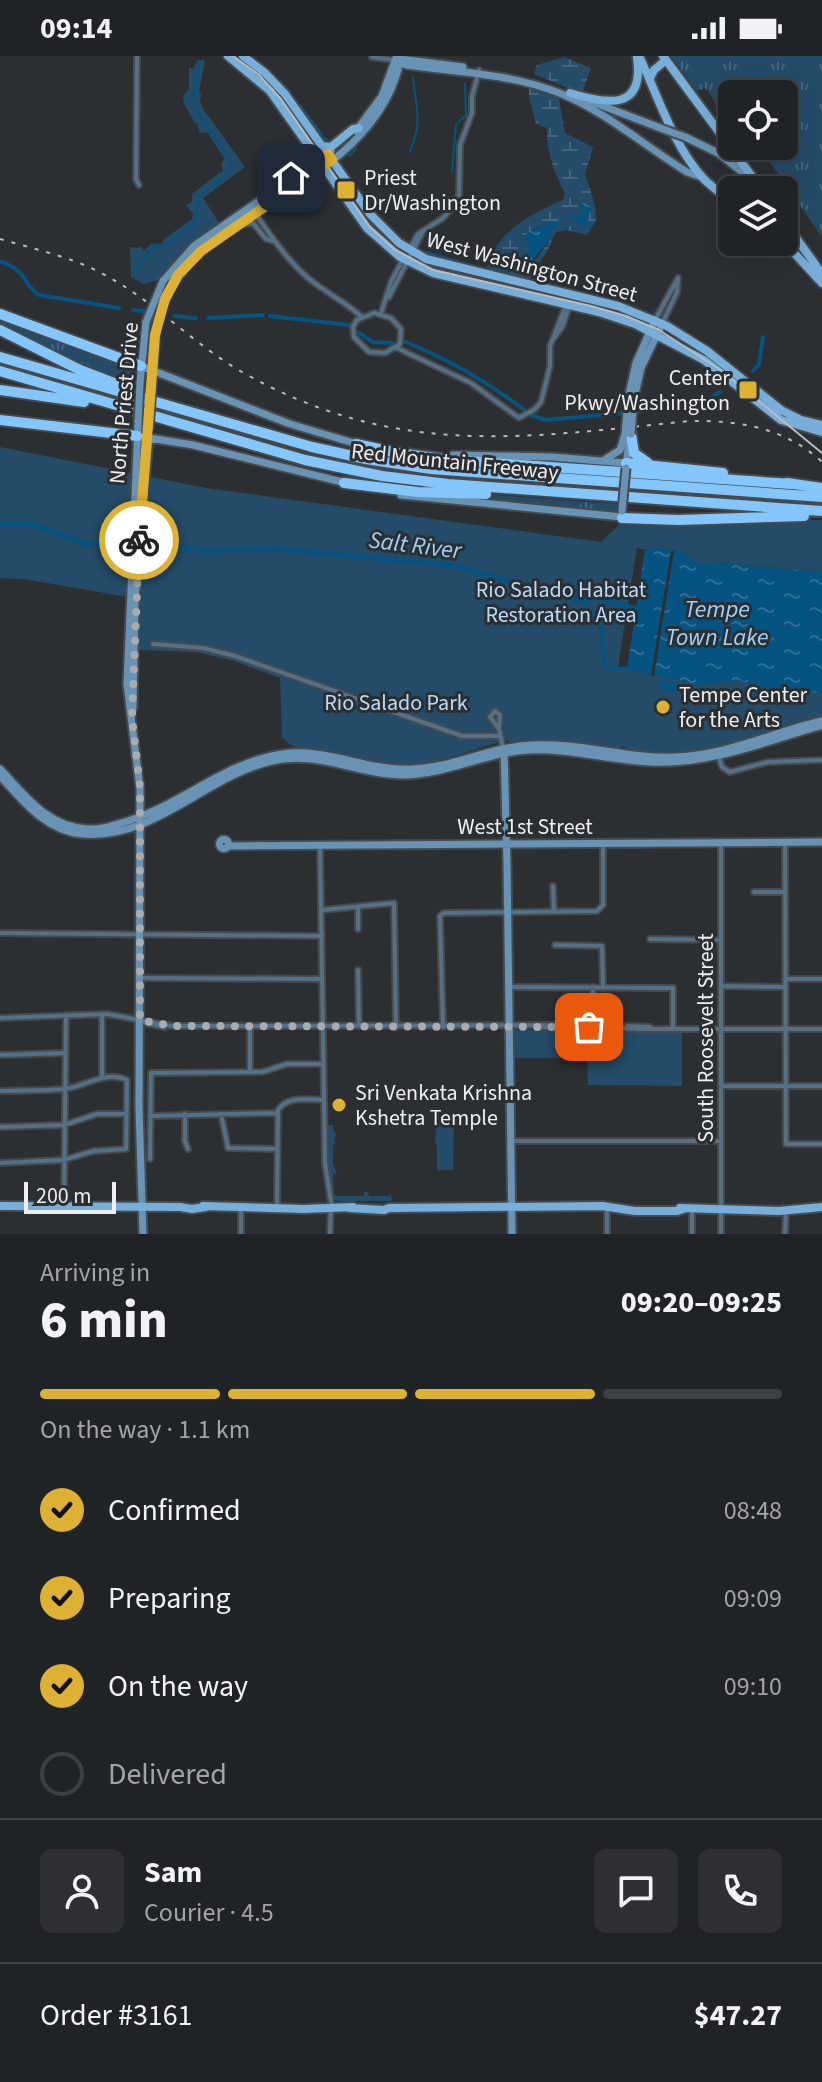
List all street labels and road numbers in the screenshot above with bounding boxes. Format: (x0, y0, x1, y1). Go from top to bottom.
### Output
street label: West Washington Street (423, 223, 641, 311)
street label: North Priest Drive (101, 321, 147, 485)
street label: Red Mountain Freeway (350, 435, 561, 489)
street label: West 1st Street (457, 811, 593, 843)
street label: South Roosevelt Street (690, 933, 722, 1143)

